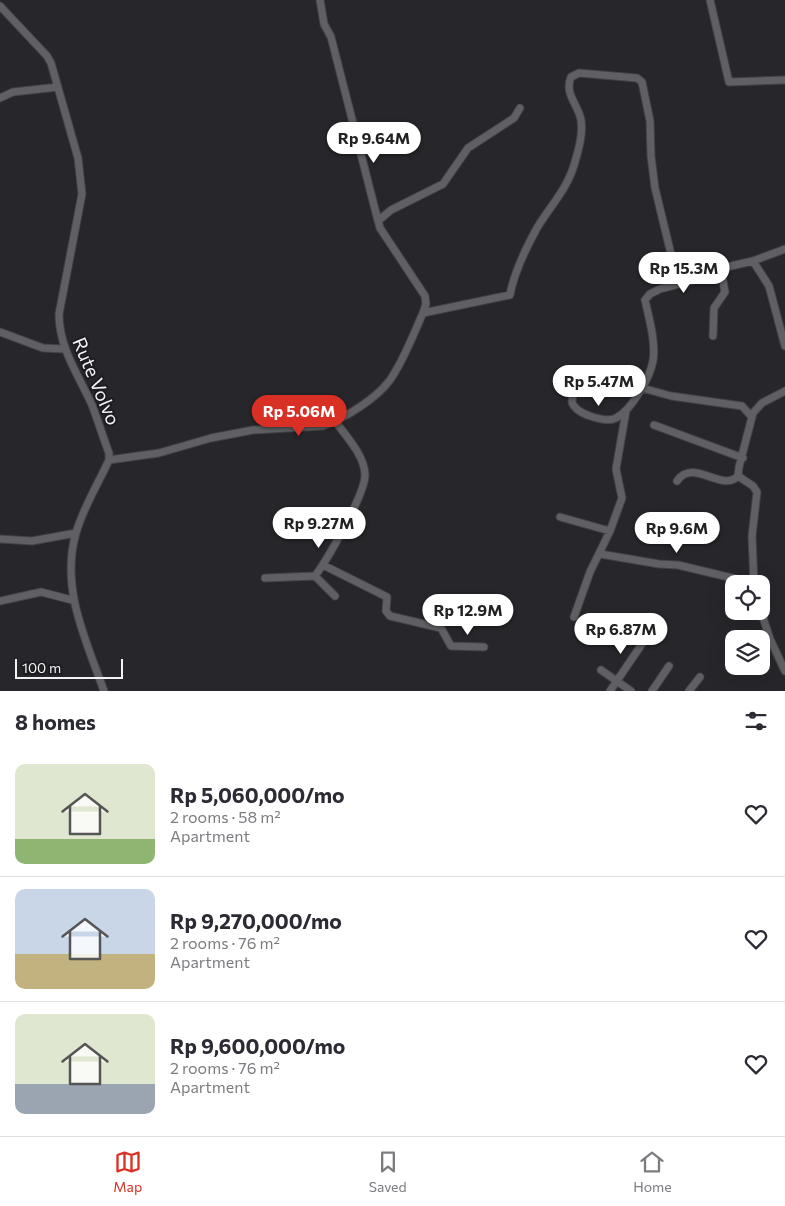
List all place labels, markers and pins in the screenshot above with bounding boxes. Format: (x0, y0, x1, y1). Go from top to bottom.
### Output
pin: Rp 9.64M (322, 121, 426, 164)
pin: Rp 15.3M (632, 252, 736, 294)
pin: Rp 5.47M (547, 364, 651, 407)
pin: Rp 5.06M (247, 394, 351, 437)
pin: Rp 9.27M (267, 506, 371, 549)
pin: Rp 9.6M (631, 512, 723, 554)
pin: Rp 12.9M (416, 594, 520, 636)
pin: Rp 6.87M (569, 612, 673, 655)

